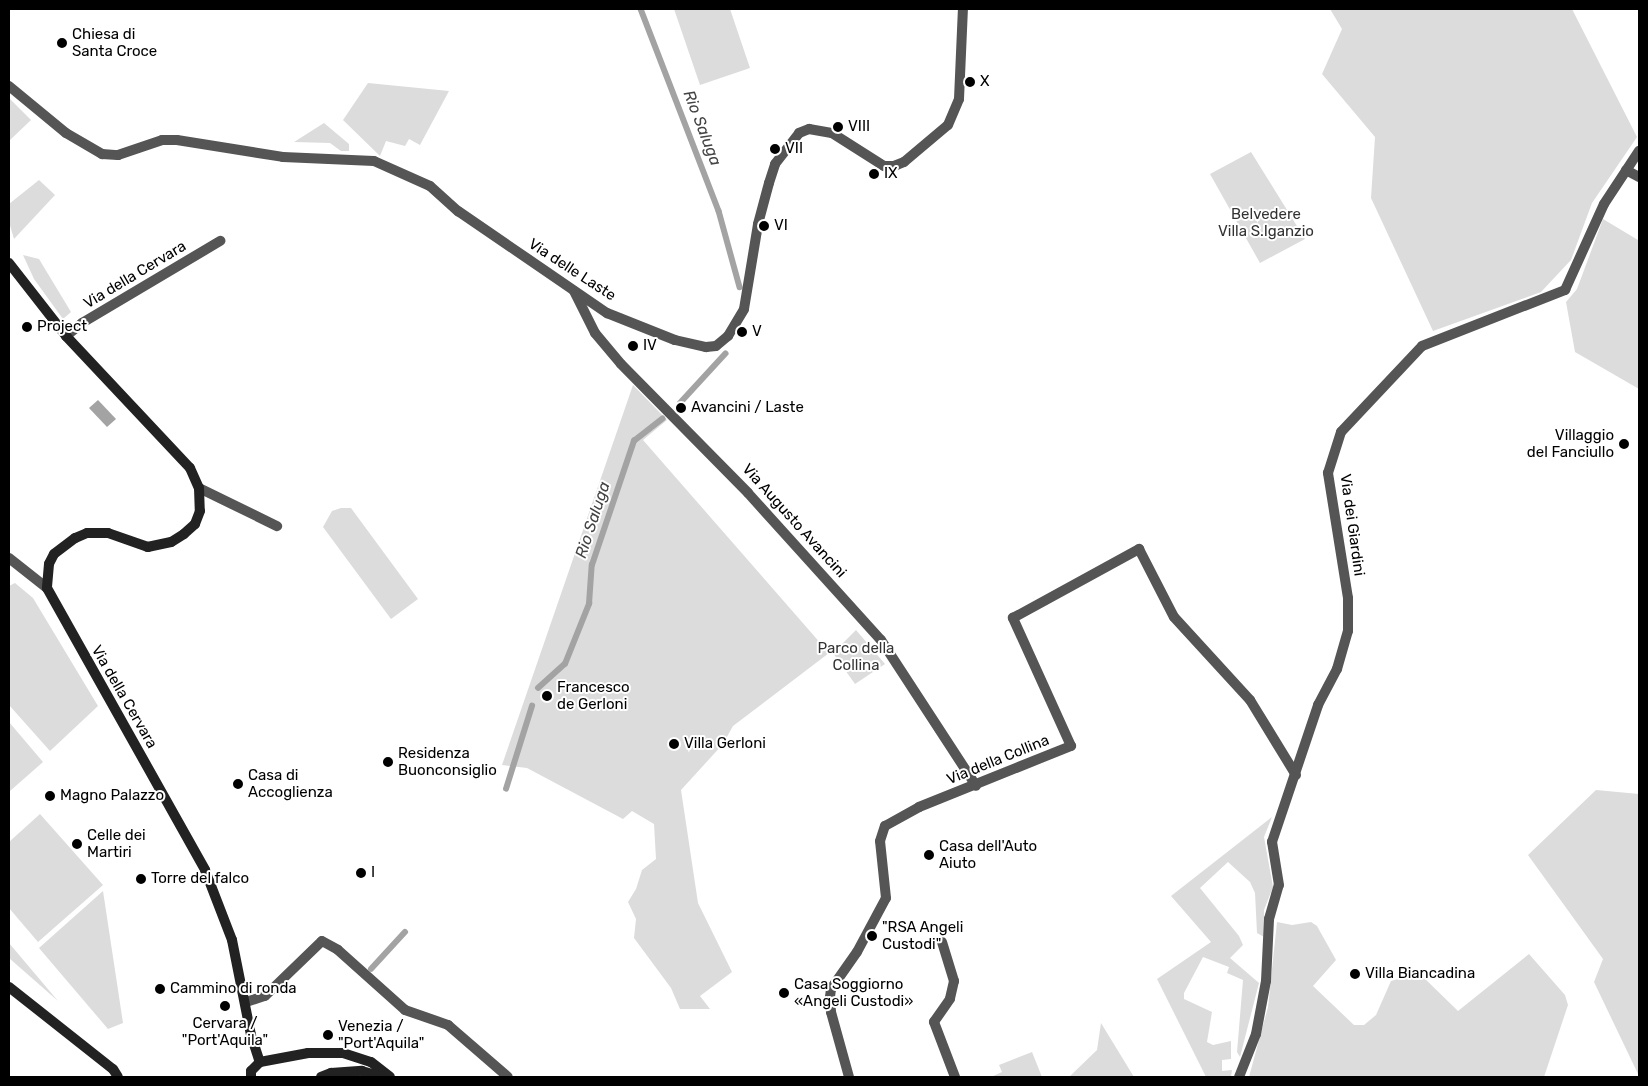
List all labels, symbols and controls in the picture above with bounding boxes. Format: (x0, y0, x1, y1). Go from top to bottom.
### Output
place label: Chiesa di Santa Croce (72, 25, 157, 60)
marker: Chiesa di Santa Croce (56, 37, 68, 49)
place label: X (980, 73, 989, 91)
marker: X (964, 76, 976, 88)
water label: Rio Saluga (679, 88, 725, 168)
place label: VIII (848, 118, 870, 136)
marker: VIII (832, 121, 844, 133)
place label: VII (785, 140, 803, 158)
marker: VII (769, 143, 781, 155)
place label: IX (884, 165, 898, 183)
marker: IX (868, 168, 880, 180)
park label: Belvedere Villa S.Iganzio (1218, 205, 1314, 240)
place label: VI (774, 217, 788, 235)
marker: VI (758, 220, 770, 232)
street label: Via delle Laste (525, 235, 619, 305)
street label: Via della Cervara (81, 237, 189, 313)
place label: Project (37, 318, 87, 336)
marker: Project (21, 321, 33, 333)
place label: V (752, 323, 762, 341)
marker: V (736, 326, 748, 338)
place label: IV (643, 337, 657, 355)
marker: IV (627, 340, 639, 352)
place label: Avancini / Laste (691, 399, 804, 417)
marker: Avancini / Laste (675, 402, 687, 414)
place label: Villaggio del Fanciullo (1527, 426, 1614, 461)
marker: Villaggio del Fanciullo (1618, 438, 1630, 450)
street label: Via Augusto Avancini (738, 460, 850, 582)
street label: Via dei Giardini (1336, 473, 1368, 577)
water label: Rio Saluga (572, 479, 614, 561)
park label: Parco della Collina (818, 639, 894, 674)
street label: Via della Cervara (87, 642, 161, 752)
place label: Francesco de Gerloni (557, 678, 630, 713)
marker: Francesco de Gerloni (541, 690, 553, 702)
street label: Via della Collina (944, 731, 1052, 789)
place label: Villa Gerloni (684, 735, 766, 753)
marker: Villa Gerloni (668, 738, 680, 750)
place label: Residenza Buonconsiglio (398, 744, 497, 779)
marker: Residenza Buonconsiglio (382, 756, 394, 768)
place label: Casa di Accoglienza (248, 766, 333, 801)
marker: Casa di Accoglienza (232, 778, 244, 790)
place label: Magno Palazzo (60, 787, 164, 805)
marker: Magno Palazzo (44, 790, 56, 802)
place label: Celle dei Martiri (87, 826, 146, 861)
place label: Casa dell'Auto Aiuto (939, 837, 1037, 872)
marker: Celle dei Martiri (71, 838, 83, 850)
marker: Casa dell'Auto Aiuto (923, 849, 935, 861)
place label: I (371, 864, 375, 882)
marker: I (355, 867, 367, 879)
place label: Torre del falco (151, 870, 249, 888)
marker: Torre del falco (135, 873, 147, 885)
place label: "RSA Angeli Custodi" (882, 918, 964, 953)
marker: "RSA Angeli Custodi" (866, 930, 878, 942)
place label: Villa Biancadina (1365, 965, 1475, 983)
marker: Villa Biancadina (1349, 968, 1361, 980)
place label: Casa Soggiorno «Angeli Custodi» (794, 975, 913, 1010)
place label: Cammino di ronda (170, 980, 297, 998)
marker: Cammino di ronda (154, 983, 166, 995)
marker: Casa Soggiorno «Angeli Custodi» (778, 987, 790, 999)
marker: Cervara / "Port'Aquila" (219, 1000, 231, 1012)
place label: Cervara / "Port'Aquila" (182, 1014, 268, 1049)
place label: Venezia / "Port'Aquila" (338, 1017, 424, 1052)
marker: Venezia / "Port'Aquila" (322, 1029, 334, 1041)

